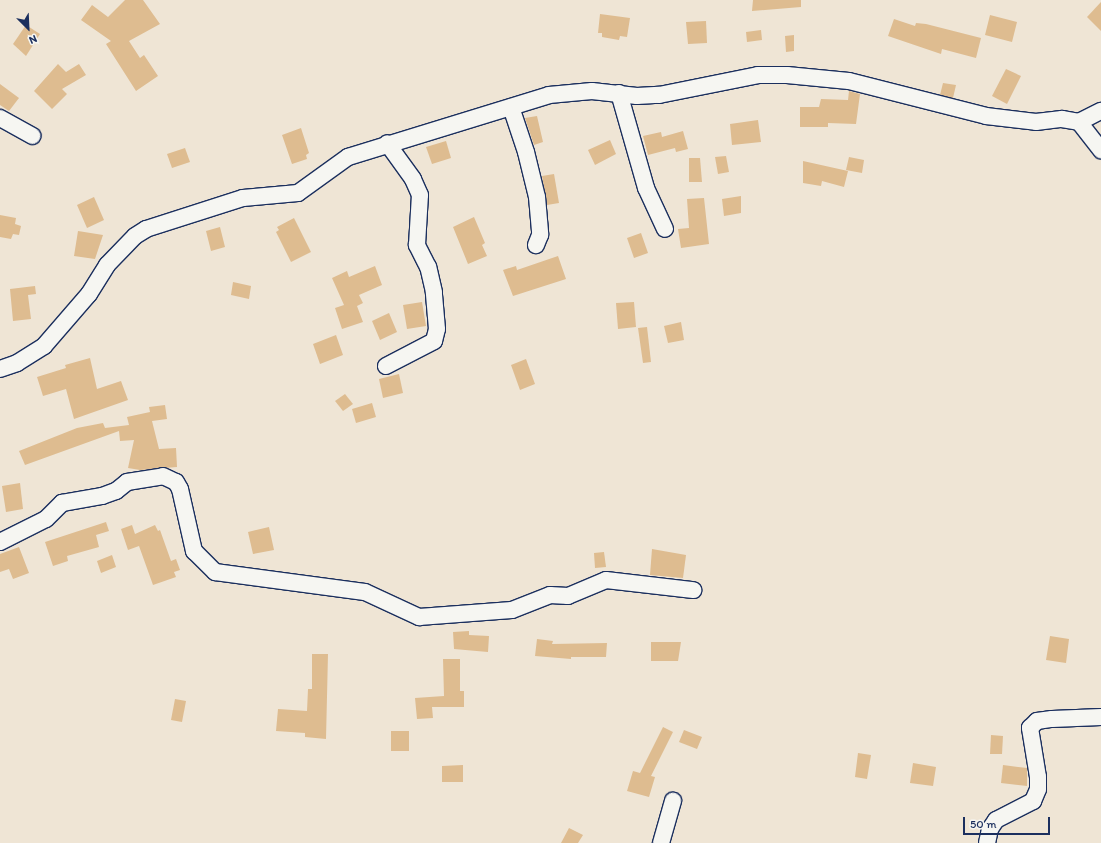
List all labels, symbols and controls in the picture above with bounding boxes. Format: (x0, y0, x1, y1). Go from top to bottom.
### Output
north arrow (8, 8, 48, 48)
text: N (27, 32, 39, 47)
scale bar (965, 809, 1052, 835)
text: 50 m (970, 817, 996, 831)

